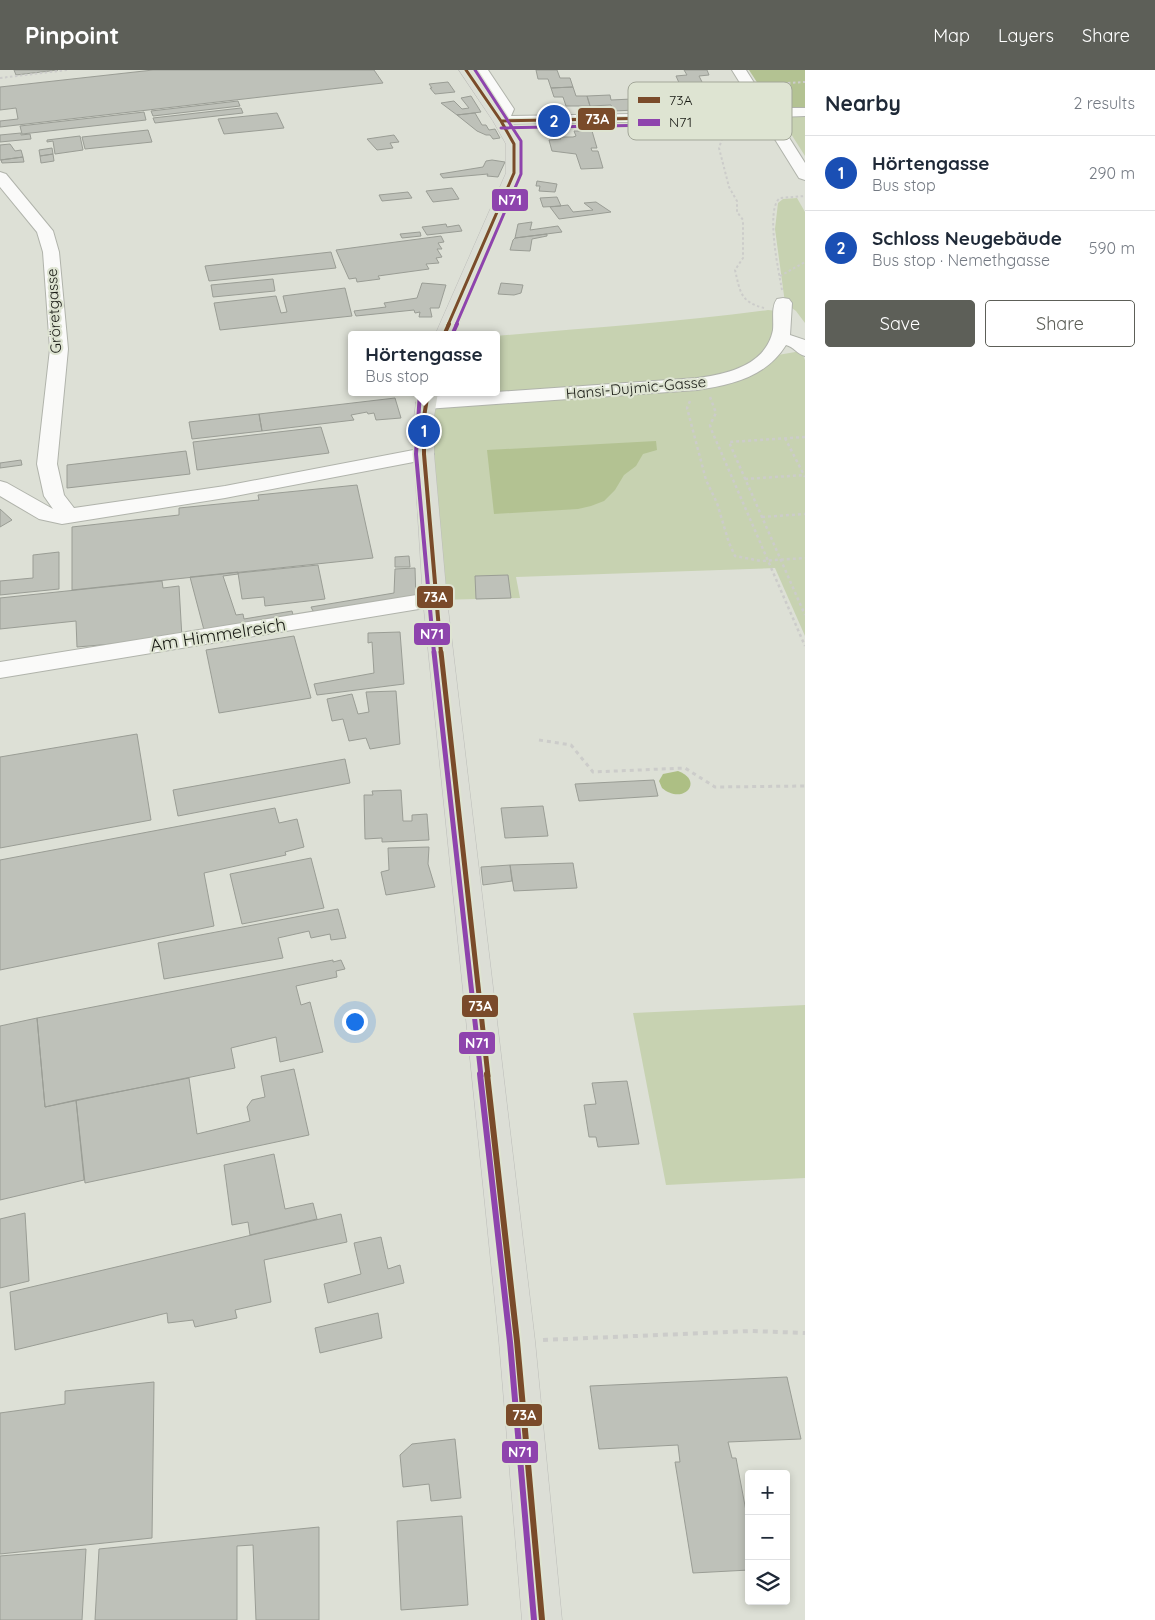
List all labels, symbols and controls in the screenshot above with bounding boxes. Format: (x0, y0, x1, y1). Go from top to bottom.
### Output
text: Pinpoint (25, 20, 119, 50)
text: Map (933, 24, 970, 47)
text: Layers (998, 24, 1054, 47)
text: Share (1082, 24, 1130, 47)
legend (628, 82, 792, 140)
text: Nearby (825, 90, 901, 116)
text: 73A (669, 91, 693, 109)
text: 2 results (1073, 93, 1135, 113)
pin: 2 (538, 102, 570, 140)
line badge: 73A (577, 107, 616, 131)
text: 73A (585, 110, 609, 128)
text: N71 (669, 113, 692, 131)
text: Hörtengasse (872, 151, 989, 175)
text: 1 (838, 163, 844, 183)
text: 290 m (1089, 163, 1135, 183)
text: Bus stop (872, 175, 936, 195)
line badge: N71 (491, 188, 529, 212)
text: N71 (498, 191, 522, 209)
text: Schloss Neugebäude (872, 226, 1062, 250)
text: 2 (836, 238, 846, 258)
text: 590 m (1089, 238, 1135, 258)
text: Bus stop · Nemethgasse (872, 250, 1050, 270)
street label: Gröretgasse (42, 268, 65, 354)
button: Save (825, 300, 975, 347)
button: Share (985, 300, 1135, 347)
popup (348, 331, 500, 396)
text: Hörtengasse (365, 342, 483, 366)
text: Bus stop (365, 366, 429, 386)
street label: Hansi-Dujmic-Gasse (565, 372, 707, 403)
pin: 1 (408, 412, 440, 450)
line badge: 73A (416, 585, 454, 609)
text: 73A (423, 588, 447, 606)
street label: Am Himmelreich (148, 612, 287, 657)
line badge: N71 (413, 622, 451, 646)
text: N71 (420, 625, 444, 643)
line badge: 73A (461, 994, 499, 1018)
text: 73A (468, 997, 492, 1015)
your location (342, 1009, 368, 1035)
line badge: N71 (458, 1031, 496, 1055)
text: N71 (465, 1034, 489, 1052)
line badge: 73A (505, 1403, 543, 1427)
text: 73A (512, 1406, 536, 1424)
line badge: N71 (501, 1440, 539, 1464)
text: N71 (508, 1443, 532, 1461)
map controls (745, 1470, 790, 1605)
button: + (745, 1470, 790, 1515)
button: − (745, 1515, 790, 1560)
button: layers (745, 1560, 790, 1605)

